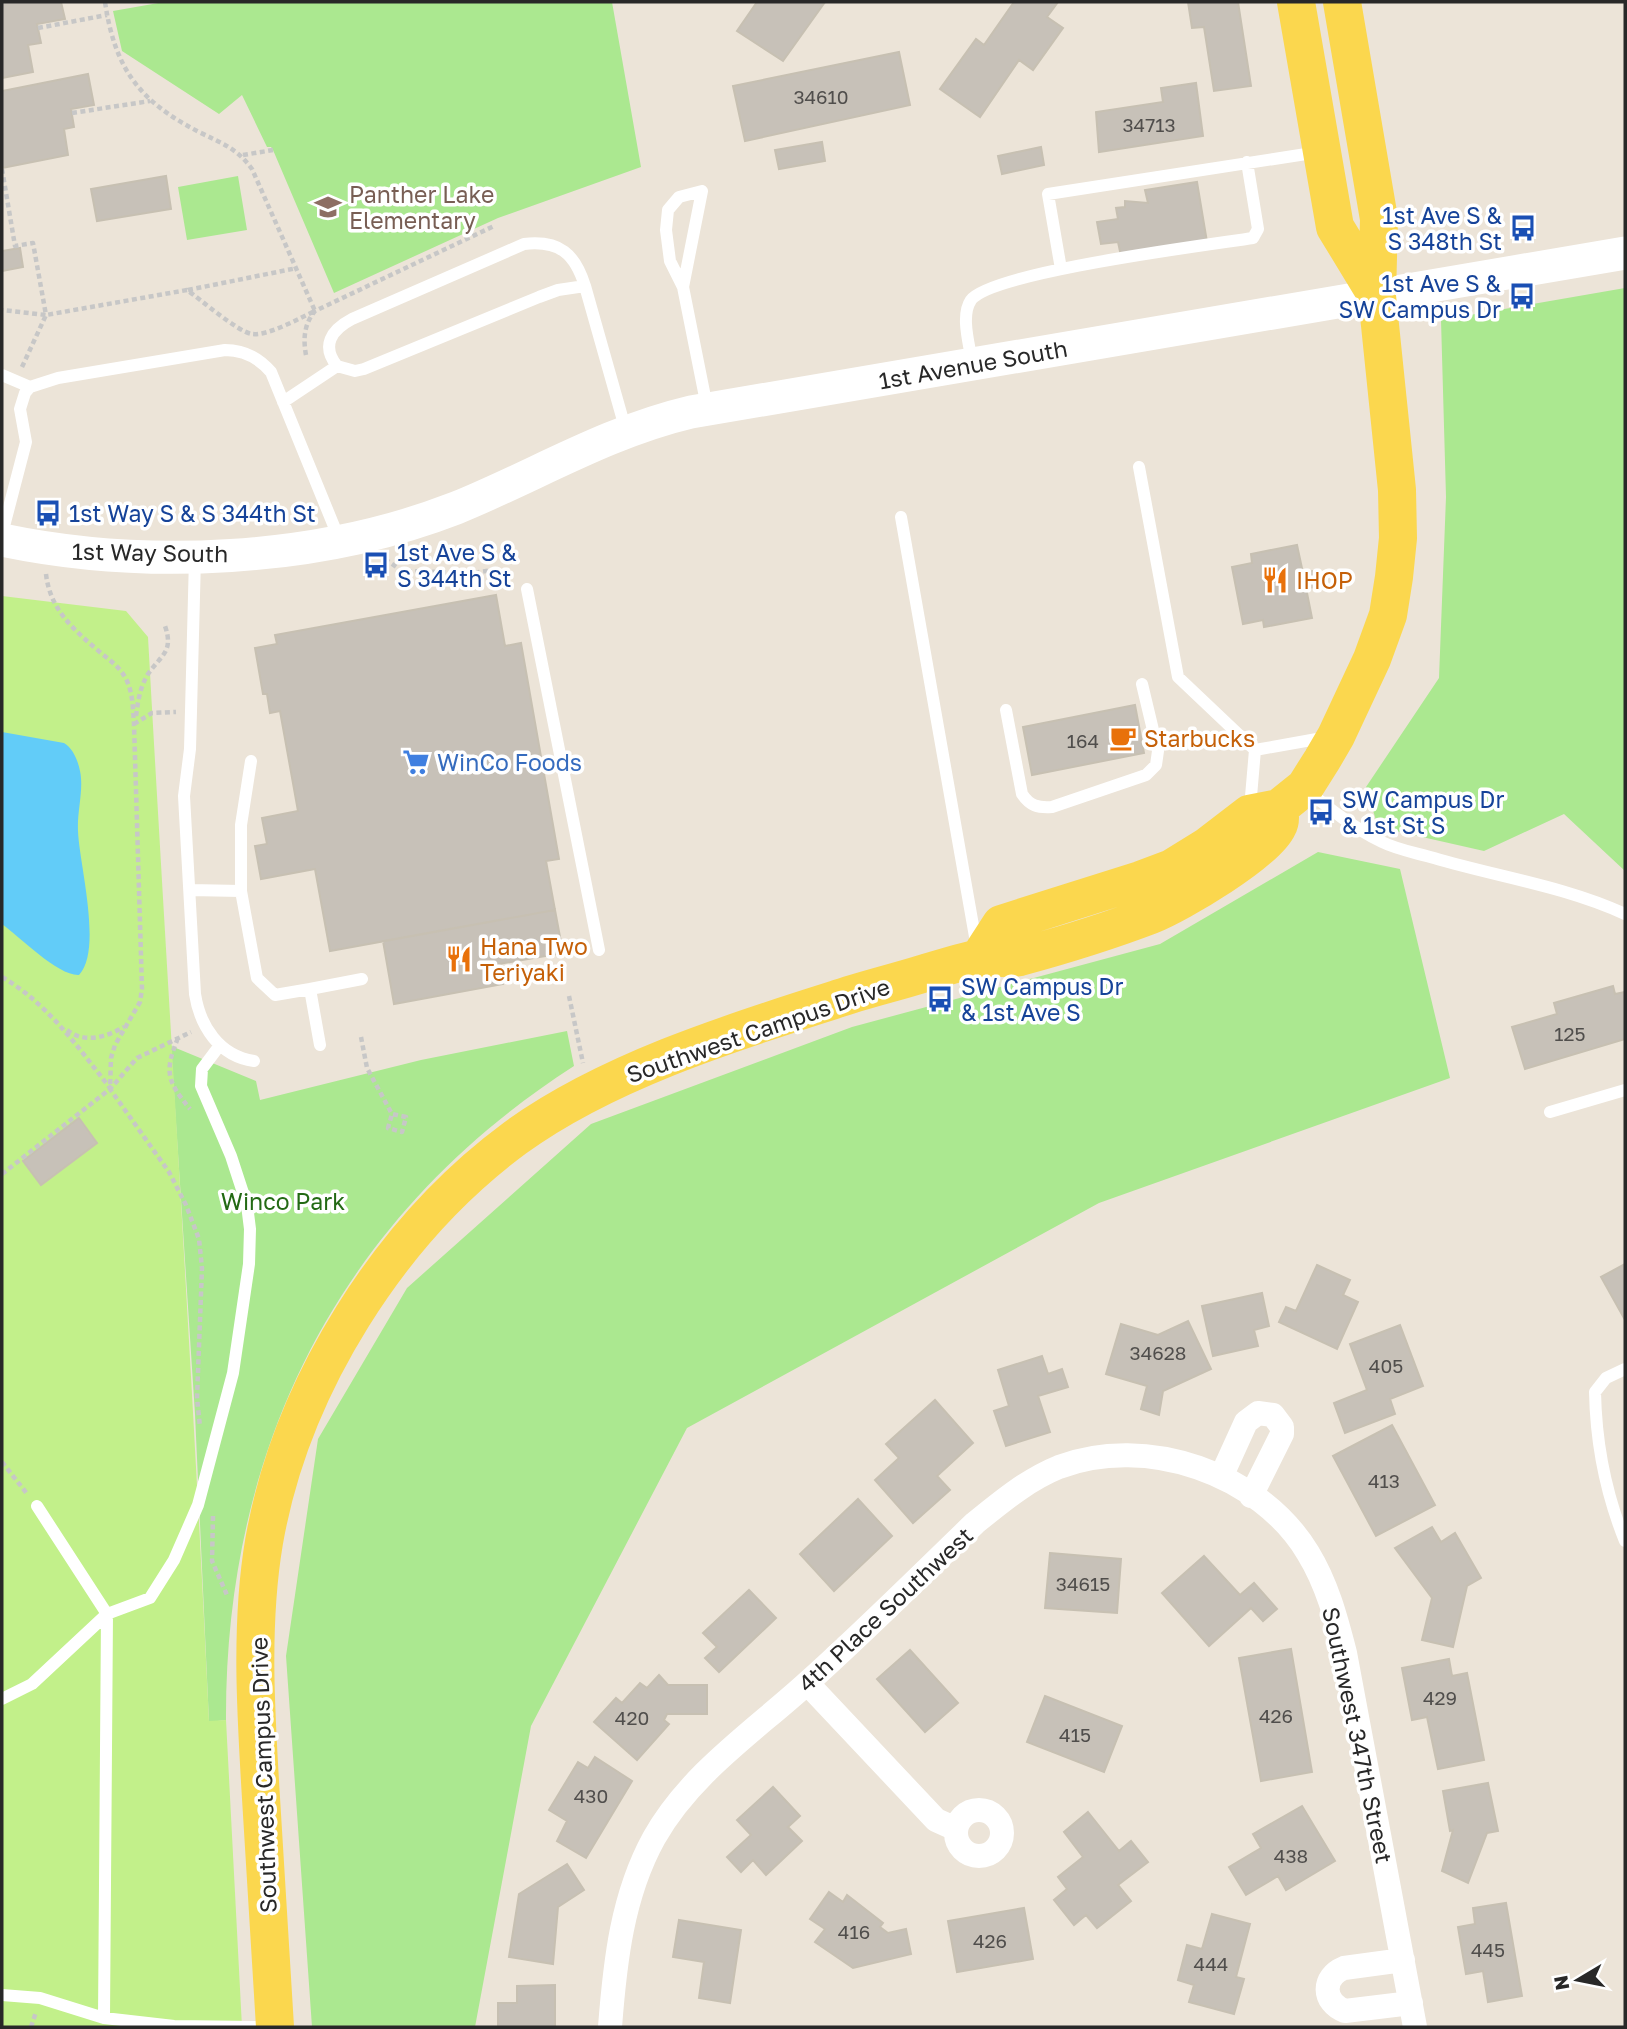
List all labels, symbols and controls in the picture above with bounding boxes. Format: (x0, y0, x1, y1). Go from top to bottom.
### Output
house number: 34610 (793, 85, 849, 108)
house number: 34713 (1122, 113, 1176, 136)
place label: Panther Lake Elementary (349, 180, 494, 234)
school or university icon: Panther Lake Elementary (313, 192, 343, 222)
place label: 1st Ave S & S 348th St (1382, 201, 1503, 255)
bus stop icon: 1st Ave S & S 348th St (1508, 213, 1538, 243)
place label: 1st Ave S & SW Campus Dr (1339, 269, 1502, 323)
bus stop icon: 1st Ave S & SW Campus Dr (1507, 281, 1537, 311)
street label: 1st Avenue South (877, 334, 1069, 394)
bus stop icon: 1st Way S & S 344th St (33, 498, 63, 528)
place label: 1st Way S & S 344th St (69, 499, 316, 527)
street label: 1st Way South (72, 537, 228, 567)
place label: 1st Ave S & S 344th St (397, 538, 517, 592)
bus stop icon: 1st Ave S & S 344th St (361, 550, 391, 580)
restaurant icon: IHOP (1260, 565, 1290, 595)
place label: IHOP (1296, 566, 1353, 594)
cafe icon: Starbucks (1108, 723, 1138, 753)
place label: Starbucks (1144, 724, 1255, 752)
house number: 164 (1067, 729, 1099, 752)
supermarket icon: WinCo Foods (401, 747, 431, 777)
place label: WinCo Foods (437, 748, 582, 776)
place label: SW Campus Dr & 1st St S (1342, 785, 1504, 839)
bus stop icon: SW Campus Dr & 1st St S (1306, 797, 1336, 827)
place label: Hana Two Teriyaki (480, 932, 588, 986)
restaurant icon: Hana Two Teriyaki (444, 944, 474, 974)
street label: Southwest Campus Drive (623, 972, 893, 1088)
place label: SW Campus Dr & 1st Ave S (961, 972, 1123, 1026)
bus stop icon: SW Campus Dr & 1st Ave S (925, 984, 955, 1014)
house number: 125 (1554, 1022, 1586, 1045)
park label: Winco Park (221, 1187, 345, 1215)
house number: 34628 (1130, 1341, 1186, 1364)
house number: 405 (1369, 1354, 1403, 1377)
house number: 413 (1368, 1469, 1400, 1492)
street label: 4th Place Southwest (792, 1521, 978, 1697)
house number: 34615 (1056, 1572, 1110, 1595)
street label: Southwest 347th Street (1317, 1604, 1399, 1866)
street label: Southwest Campus Drive (244, 1636, 282, 1914)
house number: 429 (1423, 1686, 1457, 1709)
house number: 426 (1259, 1704, 1293, 1727)
house number: 420 (615, 1706, 649, 1729)
house number: 415 (1059, 1723, 1091, 1746)
house number: 430 (574, 1784, 608, 1807)
house number: 438 (1274, 1844, 1308, 1867)
house number: 416 (838, 1920, 870, 1943)
house number: 426 (973, 1929, 1007, 1952)
house number: 445 (1471, 1938, 1505, 1961)
north arrow (1543, 1945, 1613, 2015)
house number: 444 (1194, 1952, 1228, 1975)
text: N (1548, 1974, 1573, 1992)

